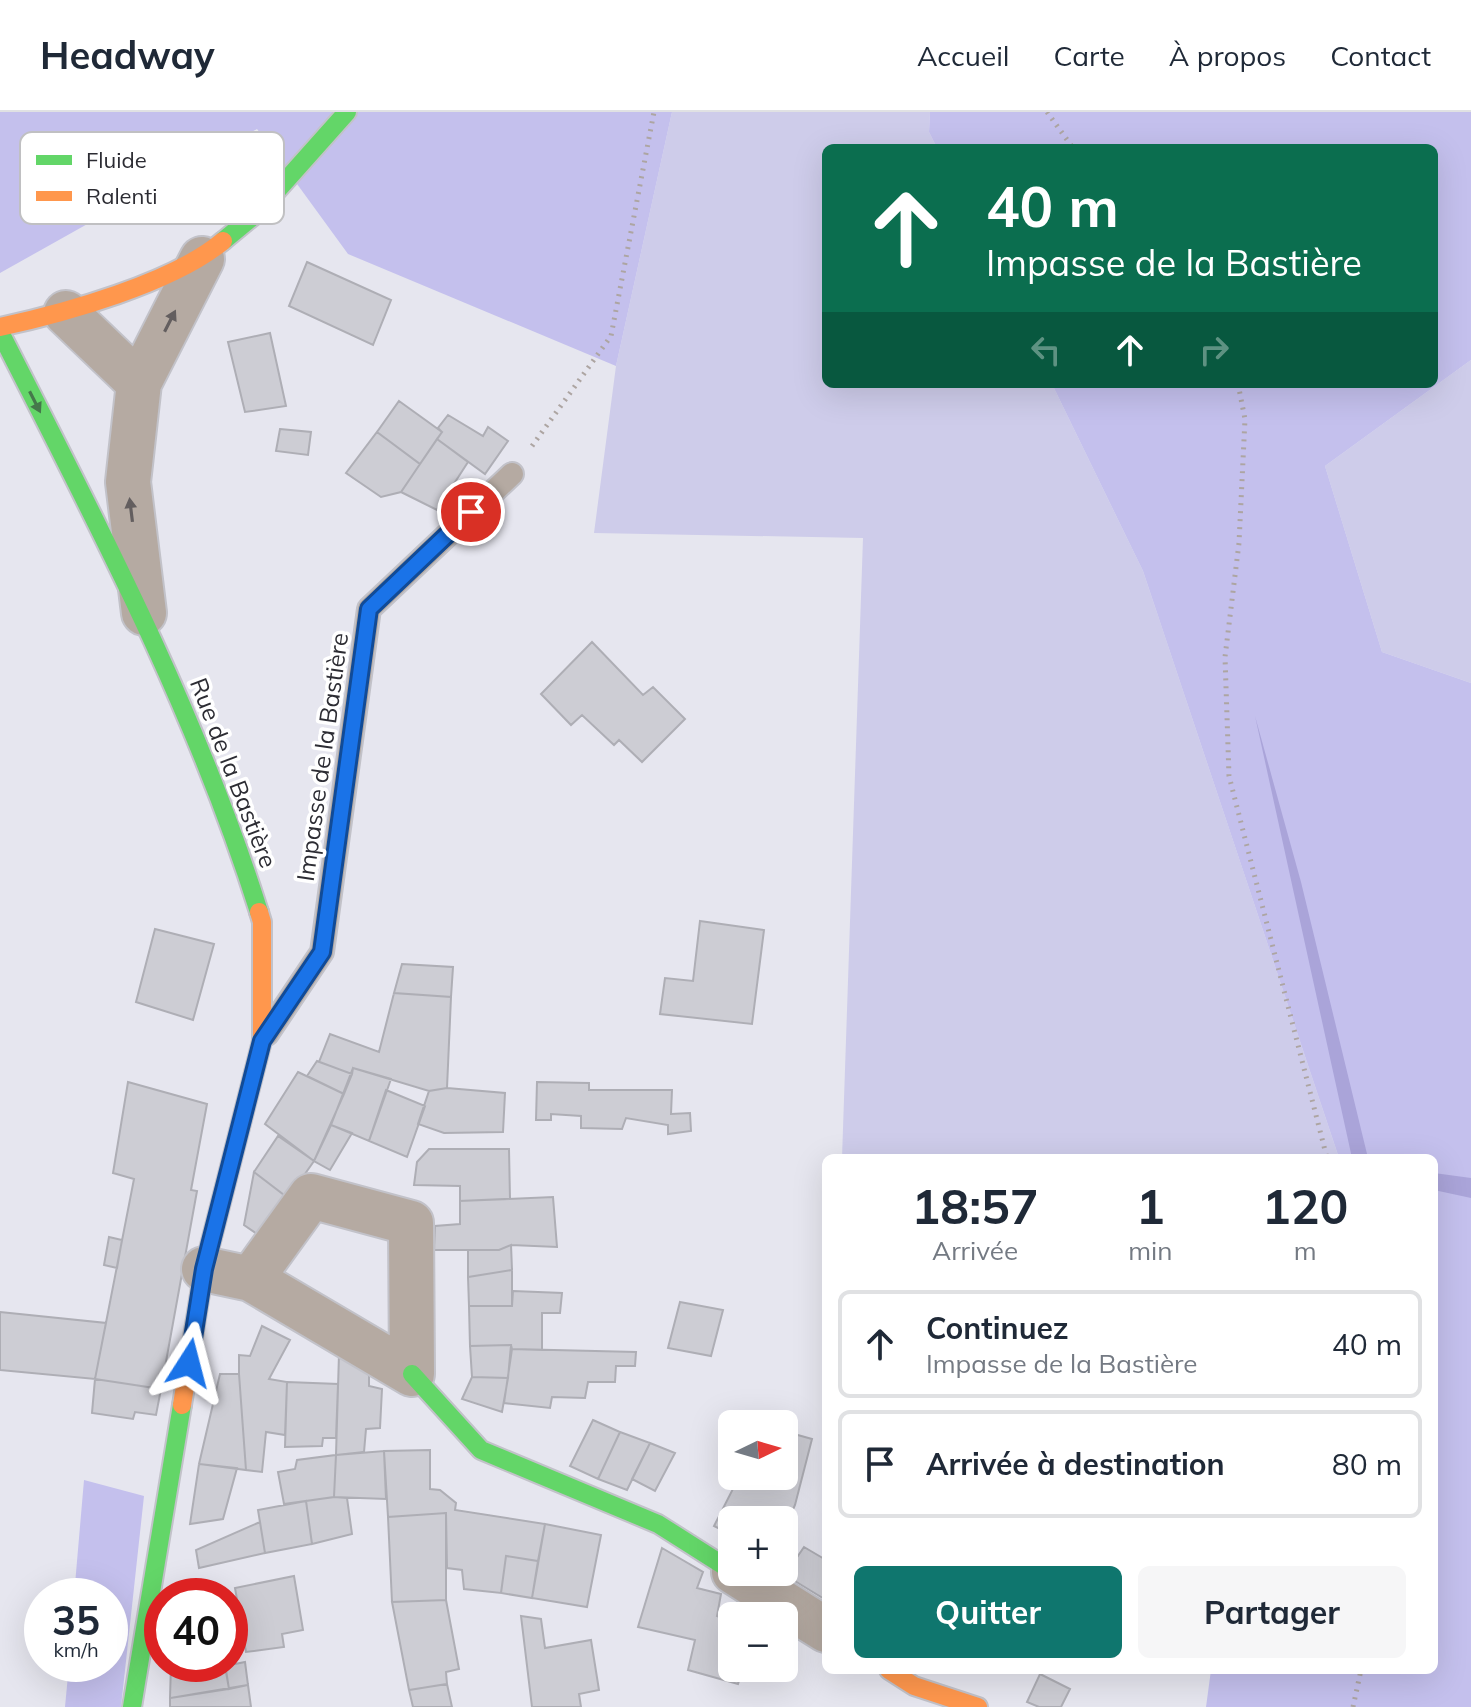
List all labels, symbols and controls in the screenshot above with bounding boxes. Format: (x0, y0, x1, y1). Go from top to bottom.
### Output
text: Headway (40, 31, 215, 79)
text: Accueil (917, 38, 1010, 73)
text: Carte (1054, 38, 1125, 73)
text: À propos (1169, 38, 1286, 73)
text: Contact (1330, 38, 1431, 73)
legend (20, 132, 284, 224)
text: Fluide (86, 146, 147, 174)
text: 40 m (986, 171, 1119, 241)
icon: ahead (854, 176, 958, 280)
text: Ralenti (86, 182, 157, 210)
text: Impasse de la Bastière (986, 240, 1362, 285)
one-way arrow (164, 309, 177, 332)
icon: left (1024, 328, 1068, 372)
icon: ahead (1108, 328, 1152, 372)
icon: right (1192, 328, 1236, 372)
one-way arrow (29, 390, 42, 413)
pin (437, 478, 505, 546)
icon: arrive (449, 490, 493, 534)
one-way arrow (125, 497, 138, 522)
street label: Impasse de la Bastière (290, 631, 354, 883)
street label: Rue de la Bastière (184, 673, 284, 872)
text: 18:57 (912, 1176, 1039, 1236)
text: 1 (1136, 1176, 1165, 1236)
text: 120 (1262, 1176, 1348, 1236)
text: Arrivée (932, 1234, 1018, 1267)
text: min (1128, 1234, 1172, 1267)
text: m (1294, 1234, 1317, 1267)
text: Continuez (926, 1309, 1069, 1347)
position arrow (147, 1321, 231, 1405)
icon: ahead (858, 1322, 902, 1366)
text: 40 m (1332, 1325, 1402, 1363)
text: Impasse de la Bastière (926, 1347, 1197, 1380)
north arrow (718, 1410, 798, 1490)
map controls (718, 1410, 798, 1682)
icon: arrive (858, 1442, 902, 1486)
text: Arrivée à destination (926, 1445, 1225, 1483)
text: 80 m (1332, 1445, 1402, 1483)
button: + (718, 1506, 798, 1586)
button: Quitter (854, 1566, 1122, 1658)
button: Partager (1138, 1566, 1406, 1658)
speed limit sign: 40 (144, 1578, 248, 1682)
text: 35 (52, 1595, 100, 1645)
button: − (718, 1602, 798, 1682)
text: km/h (53, 1637, 99, 1662)

